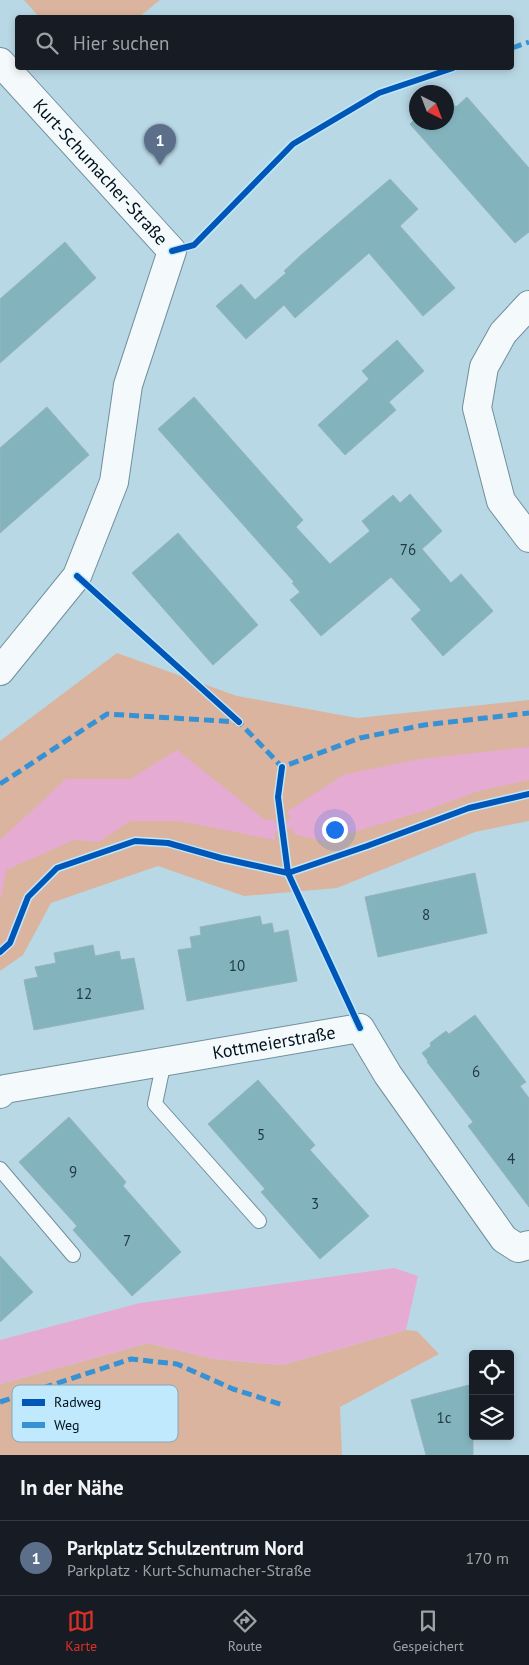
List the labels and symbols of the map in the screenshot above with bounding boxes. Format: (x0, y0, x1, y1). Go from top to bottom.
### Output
north arrow (409, 85, 454, 130)
street label: Kurt-Schumacher-Straße (28, 94, 173, 250)
pin: 1 (144, 124, 176, 165)
house number: 76 (400, 540, 416, 559)
your location (322, 817, 348, 843)
house number: 8 (422, 905, 430, 924)
house number: 10 (229, 956, 245, 975)
house number: 12 (76, 984, 92, 1003)
street label: Kottmeierstraße (211, 1020, 337, 1064)
house number: 6 (472, 1062, 480, 1081)
house number: 5 (257, 1125, 265, 1144)
house number: 4 (507, 1149, 515, 1168)
house number: 9 (69, 1162, 77, 1181)
house number: 3 (311, 1194, 319, 1213)
house number: 7 (123, 1231, 131, 1250)
legend (12, 1385, 178, 1442)
text: Radweg (54, 1393, 101, 1411)
house number: 1c (437, 1408, 452, 1427)
text: Weg (54, 1416, 79, 1434)

